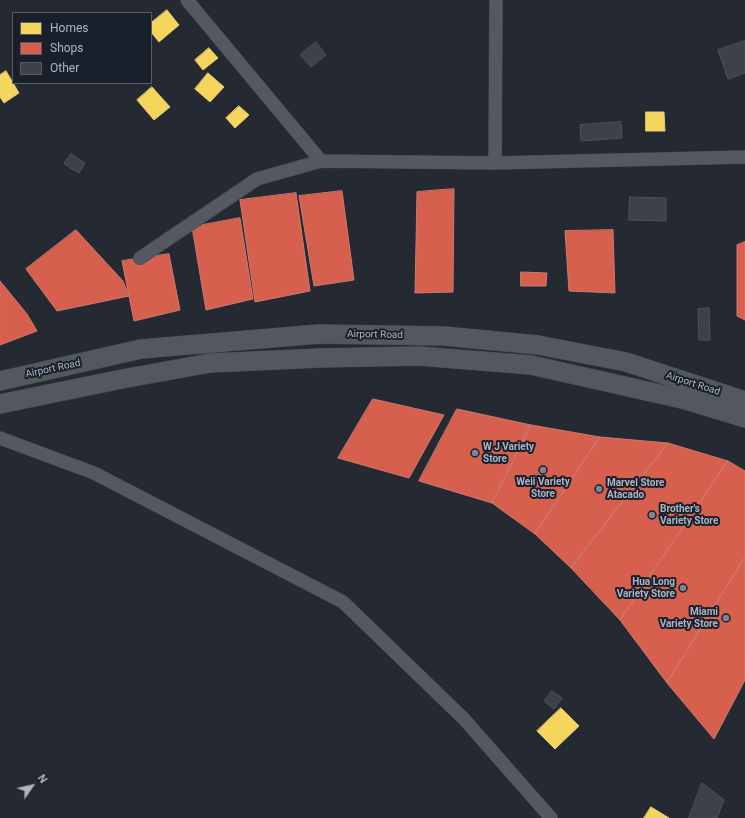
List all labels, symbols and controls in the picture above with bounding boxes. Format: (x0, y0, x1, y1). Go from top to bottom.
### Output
legend (12, 12, 152, 84)
text: Homes (50, 21, 88, 35)
text: Shops (50, 41, 84, 55)
text: Other (50, 61, 79, 75)
street label: Airport Road (347, 329, 403, 341)
street label: Airport Road (24, 357, 82, 381)
street label: Airport Road (665, 370, 721, 398)
place label: W J Variety Store (483, 441, 534, 464)
marker: W J Variety Store (470, 448, 480, 458)
marker: Weii Variety Store (538, 465, 548, 475)
place label: Weii Variety Store (516, 476, 570, 500)
place label: Marvel Store Atacado (607, 477, 664, 500)
marker: Marvel Store Atacado (594, 484, 604, 494)
place label: Brother's Variety Store (660, 503, 718, 526)
marker: Brother's Variety Store (647, 510, 657, 520)
place label: Hua Long Variety Store (617, 576, 675, 600)
marker: Hua Long Variety Store (678, 583, 688, 593)
place label: Miami Variety Store (660, 606, 718, 630)
marker: Miami Variety Store (721, 613, 731, 623)
north arrow (12, 766, 52, 806)
text: N (35, 772, 50, 786)

